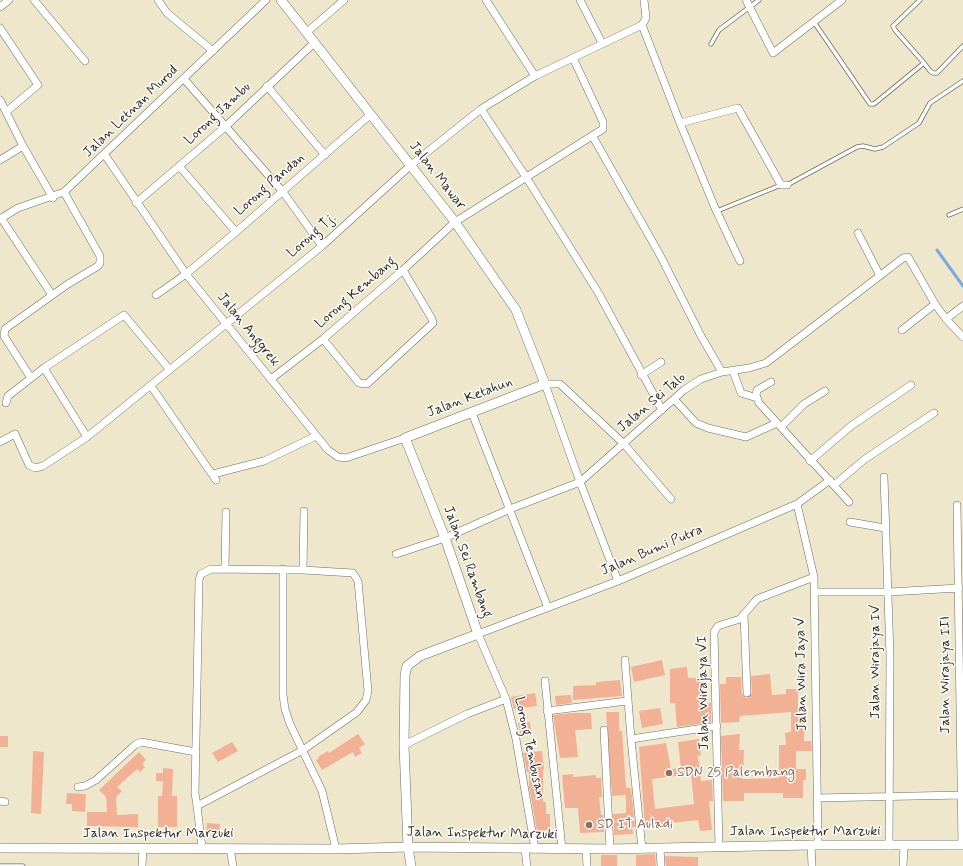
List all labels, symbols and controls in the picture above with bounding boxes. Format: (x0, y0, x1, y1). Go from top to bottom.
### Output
street label: Jalan Letnan Murod (80, 63, 182, 161)
street label: Lorong Jambu (181, 79, 255, 149)
street label: Jalan Mawar (405, 138, 469, 214)
street label: Lorong Pandan (232, 150, 308, 220)
street label: Lorong Tj. (284, 210, 340, 262)
street label: Lorong Kembang (312, 253, 400, 333)
street label: Jalan Anggrek (213, 290, 283, 370)
street label: Jalan Sei Talo (614, 370, 690, 436)
street label: Jalan Ketahun (425, 374, 515, 422)
street label: Jalan Sei Rambang (439, 504, 495, 620)
street label: Jalan Bumi Putra (599, 522, 705, 580)
street label: Jalan Wirajaya IV (868, 605, 884, 719)
street label: Jalan Wirajaya III (938, 616, 954, 734)
street label: Jalan Wira Jaya V (793, 617, 811, 731)
street label: Jalan Wirajaya VI (695, 636, 713, 750)
street label: Lorong Tembusan (510, 695, 548, 801)
place label: SDN 25 Palembang (677, 765, 795, 781)
marker: SDN 25 Palembang (664, 768, 674, 778)
place label: SD IT Auladi (597, 817, 673, 833)
marker: SD IT Auladi (584, 820, 594, 830)
street label: Jalan Inspektur Marzuki (406, 824, 558, 844)
street label: Jalan Inspektur Marzuki (729, 824, 881, 840)
street label: Jalan Inspektur Marzuki (82, 826, 234, 842)

